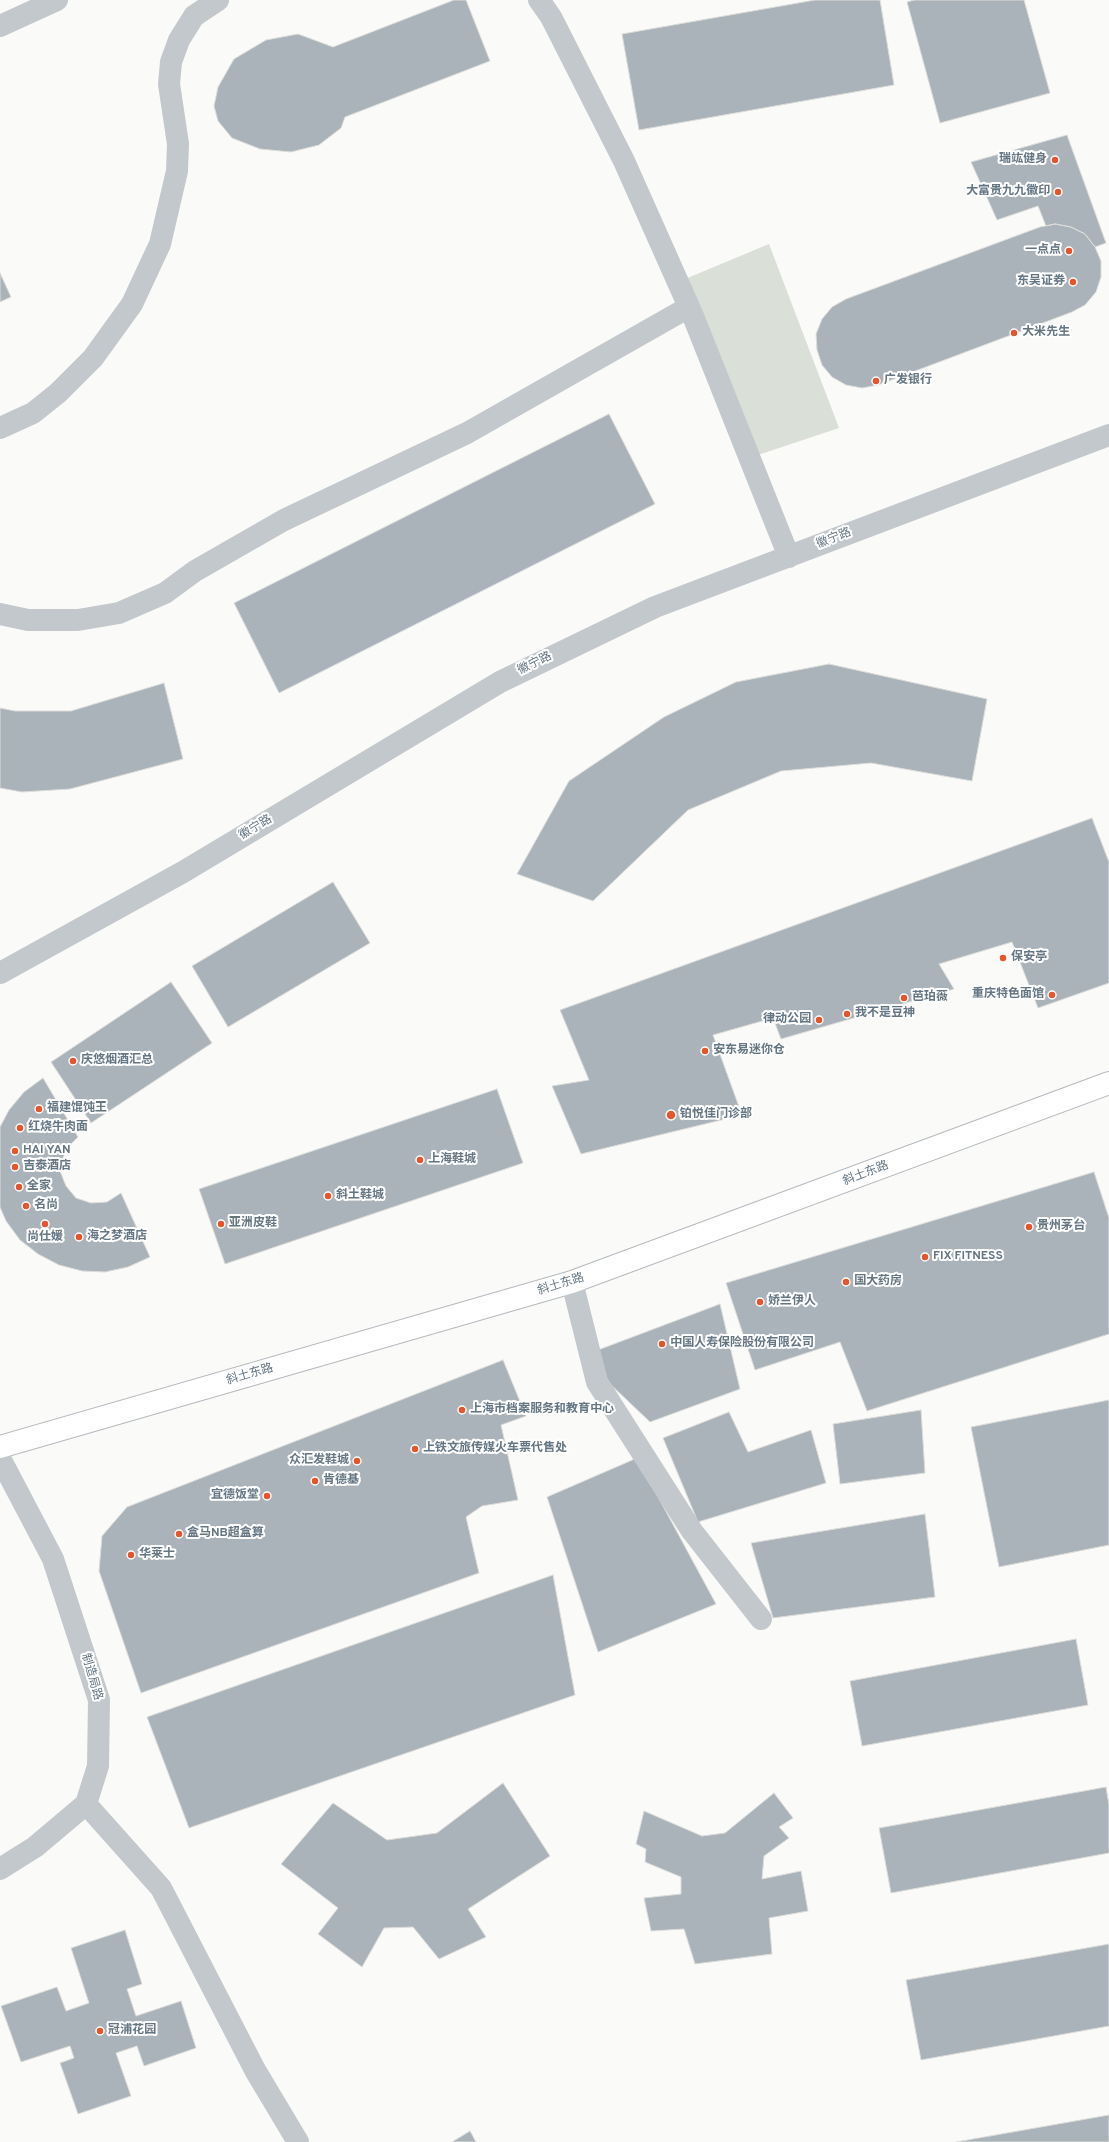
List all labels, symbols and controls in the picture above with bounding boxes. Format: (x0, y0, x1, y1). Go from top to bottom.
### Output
place label: 瑞竑健身 (999, 153, 1047, 167)
marker: 瑞竑健身 (1050, 155, 1060, 165)
place label: 大富贵九九徽印 (966, 185, 1050, 199)
marker: 大富贵九九徽印 (1053, 187, 1063, 197)
place label: 一点点 (1025, 244, 1061, 258)
marker: 一点点 (1064, 246, 1074, 256)
place label: 东吴证券 (1017, 275, 1065, 289)
marker: 东吴证券 (1068, 277, 1078, 287)
place label: 大米先生 (1022, 326, 1070, 340)
marker: 大米先生 (1009, 328, 1019, 338)
place label: 广发银行 (884, 374, 932, 388)
marker: 广发银行 (871, 376, 881, 386)
street label: 徽宁路 (815, 526, 853, 552)
street label: 徽宁路 (516, 650, 554, 678)
street label: 徽宁路 (237, 813, 275, 843)
place label: 保安亭 (1011, 951, 1047, 965)
marker: 保安亭 (998, 953, 1008, 963)
place label: 重庆特色面馆 (972, 988, 1044, 1002)
marker: 重庆特色面馆 (1047, 990, 1057, 1000)
place label: 芭珀薇 (912, 991, 948, 1005)
marker: 芭珀薇 (899, 993, 909, 1003)
place label: 我不是豆神 (855, 1007, 915, 1021)
marker: 我不是豆神 (842, 1009, 852, 1019)
place label: 律动公园 (763, 1013, 811, 1027)
marker: 律动公园 (814, 1015, 824, 1025)
place label: 安东易迷你仓 (713, 1044, 785, 1058)
marker: 安东易迷你仓 (700, 1046, 710, 1056)
place label: 庆悠烟酒汇总 (81, 1054, 153, 1068)
marker: 庆悠烟酒汇总 (68, 1056, 78, 1066)
place label: 福建馄饨王 (47, 1102, 107, 1116)
marker: 福建馄饨王 (34, 1104, 44, 1114)
place label: 铂悦佳门诊部 (680, 1108, 752, 1122)
marker: 铂悦佳门诊部 (665, 1109, 677, 1121)
place label: 红烧牛肉面 (28, 1121, 88, 1135)
marker: 红烧牛肉面 (15, 1123, 25, 1133)
place label: HAI YAN (23, 1144, 71, 1158)
marker: HAI YAN (10, 1146, 20, 1156)
place label: 上海鞋城 (428, 1153, 476, 1167)
marker: 上海鞋城 (415, 1155, 425, 1165)
street label: 斜土东路 (841, 1159, 891, 1189)
place label: 吉泰酒店 (23, 1160, 71, 1174)
marker: 吉泰酒店 (10, 1162, 20, 1172)
place label: 全家 (27, 1180, 51, 1194)
marker: 全家 (14, 1182, 24, 1192)
place label: 斜土鞋城 (336, 1189, 384, 1203)
marker: 斜土鞋城 (323, 1191, 333, 1201)
place label: 名尚 (34, 1199, 58, 1213)
marker: 名尚 (21, 1201, 31, 1211)
place label: 亚洲皮鞋 (229, 1217, 277, 1231)
marker: 尚仕媛 (40, 1219, 50, 1229)
marker: 亚洲皮鞋 (216, 1219, 226, 1229)
place label: 贵州茅台 (1037, 1220, 1085, 1234)
marker: 贵州茅台 (1024, 1222, 1034, 1232)
place label: 海之梦酒店 (87, 1230, 147, 1244)
place label: 尚仕媛 (27, 1231, 63, 1245)
marker: 海之梦酒店 (74, 1232, 84, 1242)
place label: FIX FITNESS (933, 1250, 1003, 1264)
marker: FIX FITNESS (920, 1252, 930, 1262)
street label: 斜土东路 (536, 1271, 586, 1299)
place label: 国大药房 (854, 1275, 902, 1289)
marker: 国大药房 (841, 1277, 851, 1287)
place label: 娇兰伊人 (768, 1295, 816, 1309)
marker: 娇兰伊人 (755, 1297, 765, 1307)
place label: 中国人寿保险股份有限公司 (670, 1337, 814, 1351)
marker: 中国人寿保险股份有限公司 (657, 1339, 667, 1349)
street label: 斜土东路 (225, 1361, 275, 1389)
place label: 上海市档案服务和教育中心 (470, 1403, 614, 1417)
marker: 上海市档案服务和教育中心 (457, 1405, 467, 1415)
place label: 上铁文旅传媒火车票代售处 (423, 1442, 567, 1456)
marker: 上铁文旅传媒火车票代售处 (410, 1444, 420, 1454)
place label: 众汇发鞋城 (289, 1454, 349, 1468)
marker: 众汇发鞋城 (352, 1456, 362, 1466)
place label: 肯德基 (323, 1474, 359, 1488)
marker: 肯德基 (310, 1476, 320, 1486)
place label: 宜德饭堂 (211, 1489, 259, 1503)
marker: 宜德饭堂 (262, 1491, 272, 1501)
place label: 盒马NB超盒算 (187, 1527, 264, 1541)
marker: 盒马NB超盒算 (174, 1529, 184, 1539)
place label: 华莱士 (139, 1548, 175, 1562)
marker: 华莱士 (126, 1550, 136, 1560)
street label: 制造局路 (77, 1652, 105, 1702)
place label: 冠浦花园 (108, 2024, 156, 2038)
marker: 冠浦花园 (95, 2026, 105, 2036)

